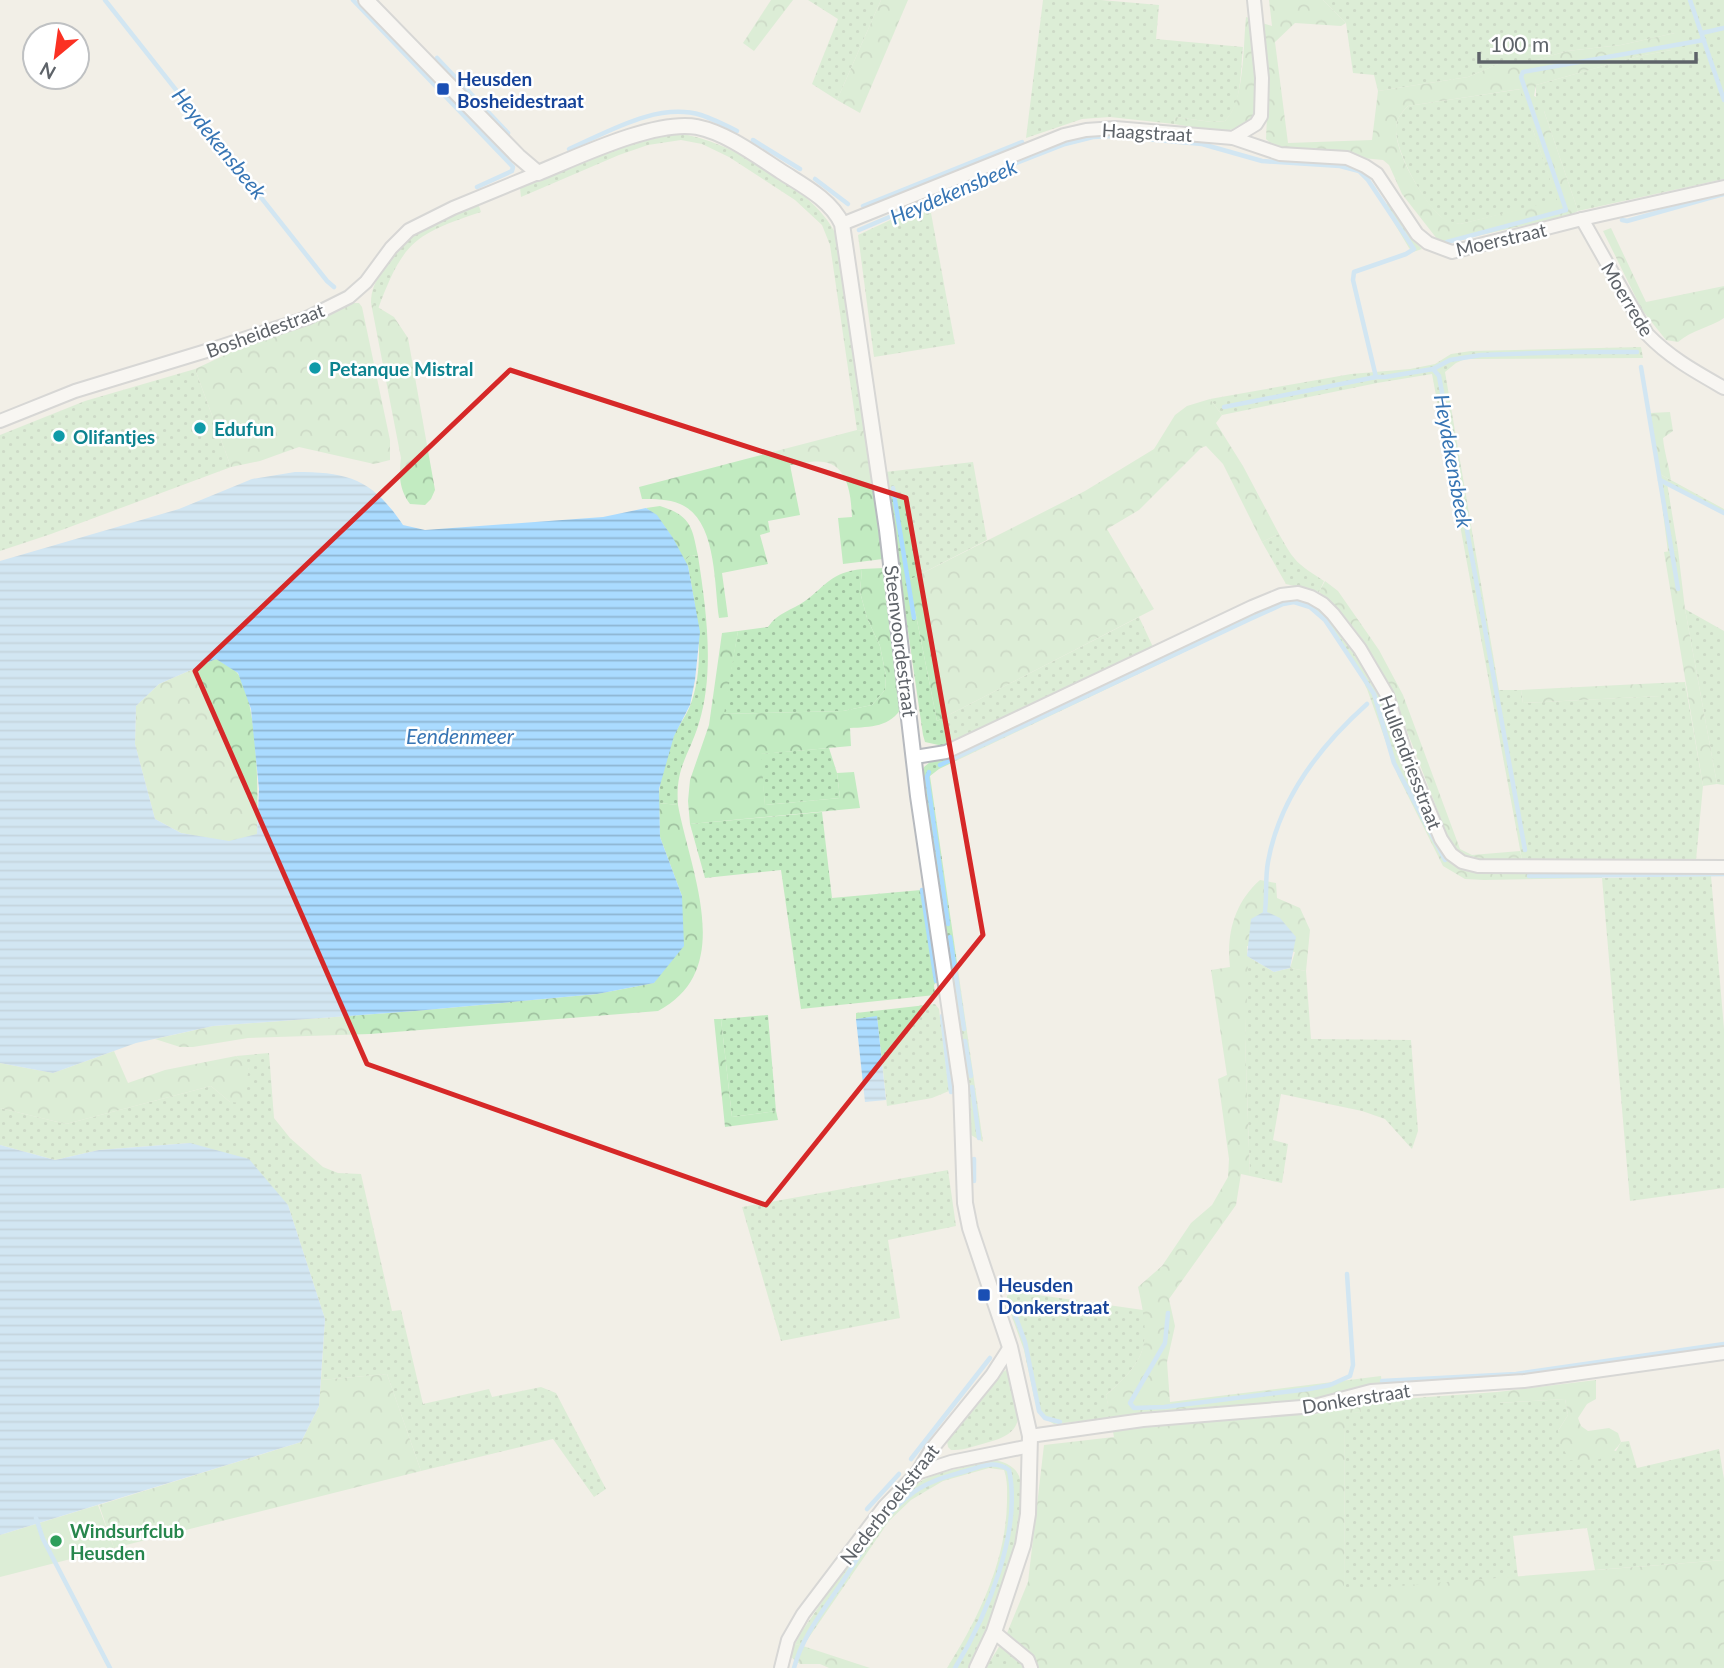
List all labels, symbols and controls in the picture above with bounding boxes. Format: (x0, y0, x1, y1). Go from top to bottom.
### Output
north arrow (21, 21, 91, 91)
scale bar (1479, 21, 1696, 65)
text: 100 m (1490, 31, 1549, 56)
text: N (36, 58, 59, 85)
place label: Heusden Bosheidestraat (457, 67, 584, 112)
marker: Heusden Bosheidestraat (435, 81, 451, 97)
water label: Heydekensbeek (168, 83, 273, 204)
street label: Haagstraat (1101, 118, 1193, 146)
water label: Heydekensbeek (886, 153, 1021, 229)
street label: Moerstraat (1453, 217, 1549, 261)
street label: Moerrede (1597, 258, 1659, 340)
street label: Bosheidestraat (203, 298, 328, 362)
place label: Petanque Mistral (329, 357, 473, 380)
marker: Petanque Mistral (307, 360, 323, 376)
water label: Heydekensbeek (1430, 392, 1478, 531)
place label: Edufun (214, 417, 274, 440)
marker: Edufun (192, 420, 208, 436)
place label: Olifantjes (73, 425, 155, 448)
marker: Olifantjes (51, 428, 67, 444)
street label: Steenvoordestraat (880, 564, 922, 718)
street label: Hullendriesstraat (1375, 691, 1447, 833)
water label: Eendenmeer (406, 723, 515, 748)
place label: Heusden Donkerstraat (998, 1273, 1109, 1318)
marker: Heusden Donkerstraat (976, 1287, 992, 1303)
street label: Donkerstraat (1300, 1378, 1412, 1418)
street label: Nederbroekstraat (835, 1439, 943, 1569)
place label: Windsurfclub Heusden (70, 1519, 185, 1564)
marker: Windsurfclub Heusden (48, 1533, 64, 1549)

